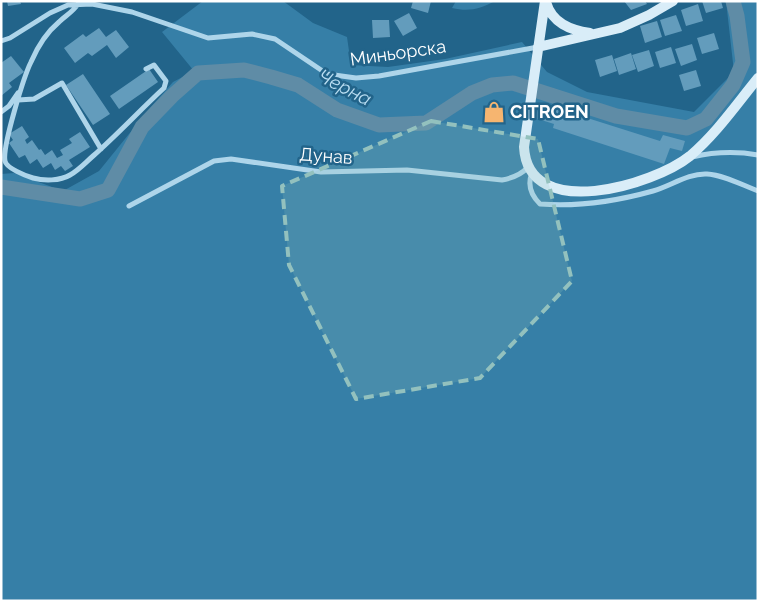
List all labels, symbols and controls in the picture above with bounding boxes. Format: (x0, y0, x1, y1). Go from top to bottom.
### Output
street label: Миньорска (349, 35, 447, 70)
water label: Черна (315, 64, 375, 110)
shop icon: CITROEN (481, 99, 507, 125)
place label: CITROEN (510, 101, 589, 122)
street label: Дунав (299, 143, 353, 168)

